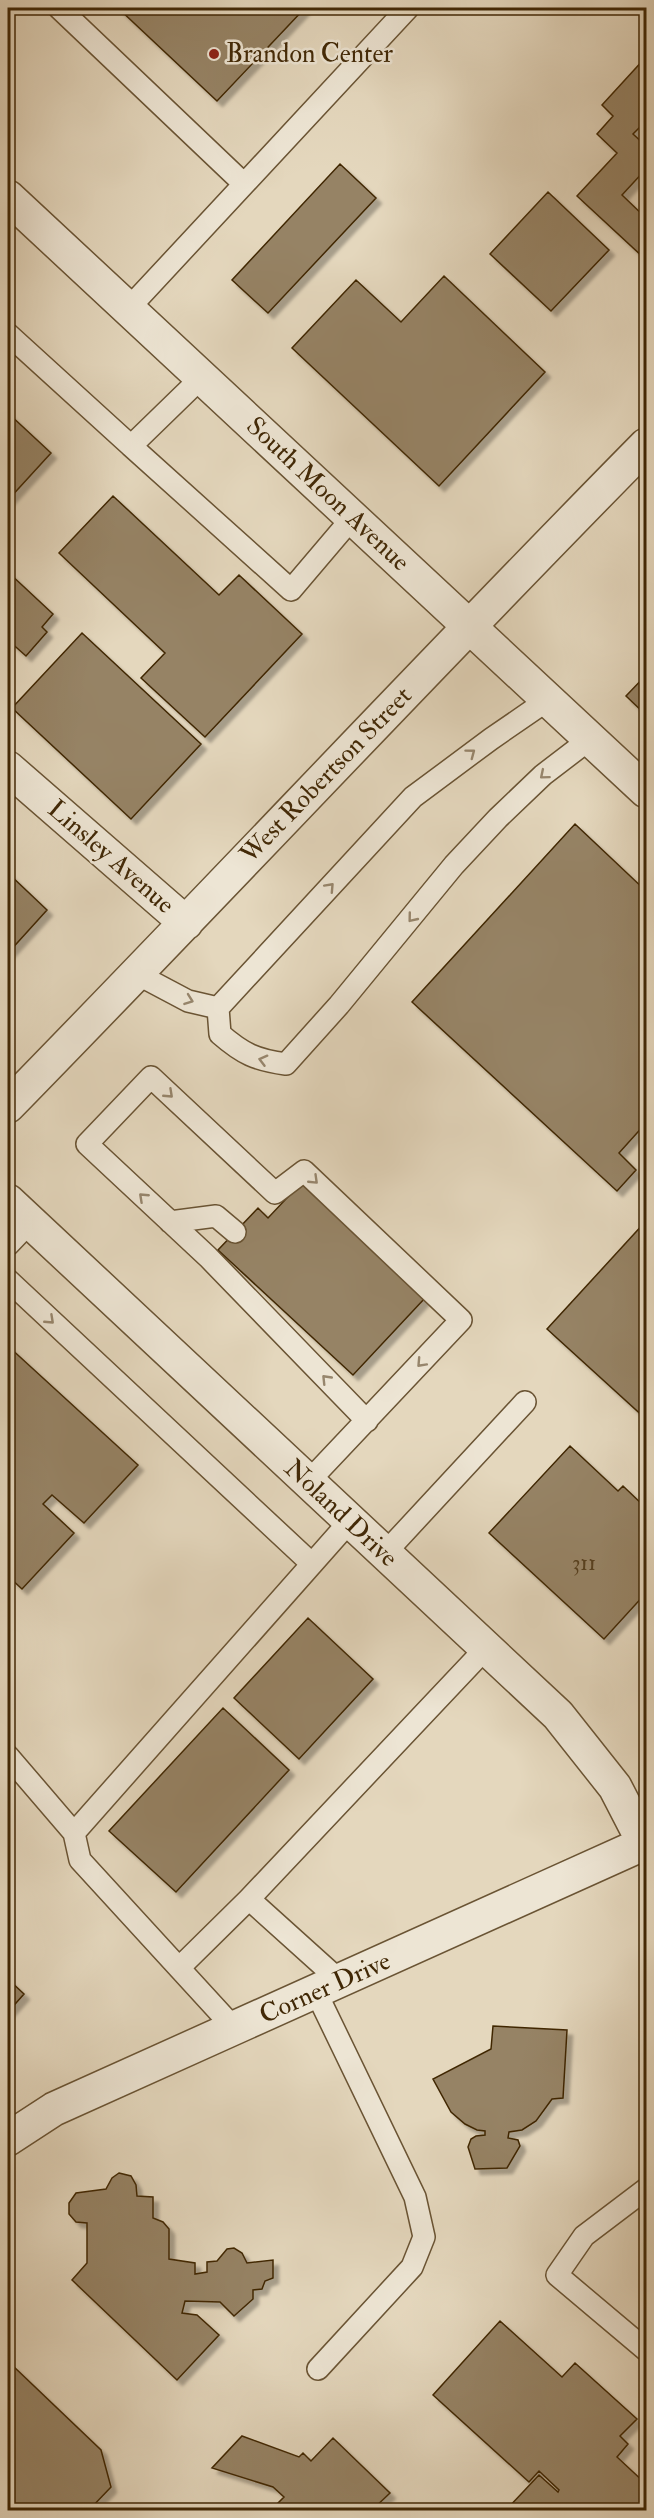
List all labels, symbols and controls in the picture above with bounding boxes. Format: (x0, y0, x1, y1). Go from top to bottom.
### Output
place label: Brandon Center (226, 38, 393, 70)
marker: Brandon Center (207, 47, 221, 61)
street label: South Moon Avenue (240, 410, 416, 578)
street label: West Robertson Street (233, 680, 419, 871)
one-way arrow (464, 750, 475, 761)
one-way arrow (540, 768, 551, 779)
street label: Linsley Avenue (41, 793, 181, 921)
one-way arrow (323, 883, 334, 894)
one-way arrow (408, 911, 419, 922)
one-way arrow (183, 993, 194, 1006)
one-way arrow (258, 1054, 268, 1067)
one-way arrow (162, 1087, 173, 1098)
one-way arrow (307, 1173, 317, 1184)
one-way arrow (139, 1193, 150, 1204)
one-way arrow (44, 1313, 54, 1324)
one-way arrow (417, 1356, 428, 1366)
one-way arrow (322, 1375, 333, 1385)
street label: Noland Drive (278, 1452, 405, 1574)
house number: 311 (572, 1549, 596, 1577)
street label: Corner Drive (254, 1945, 396, 2031)

